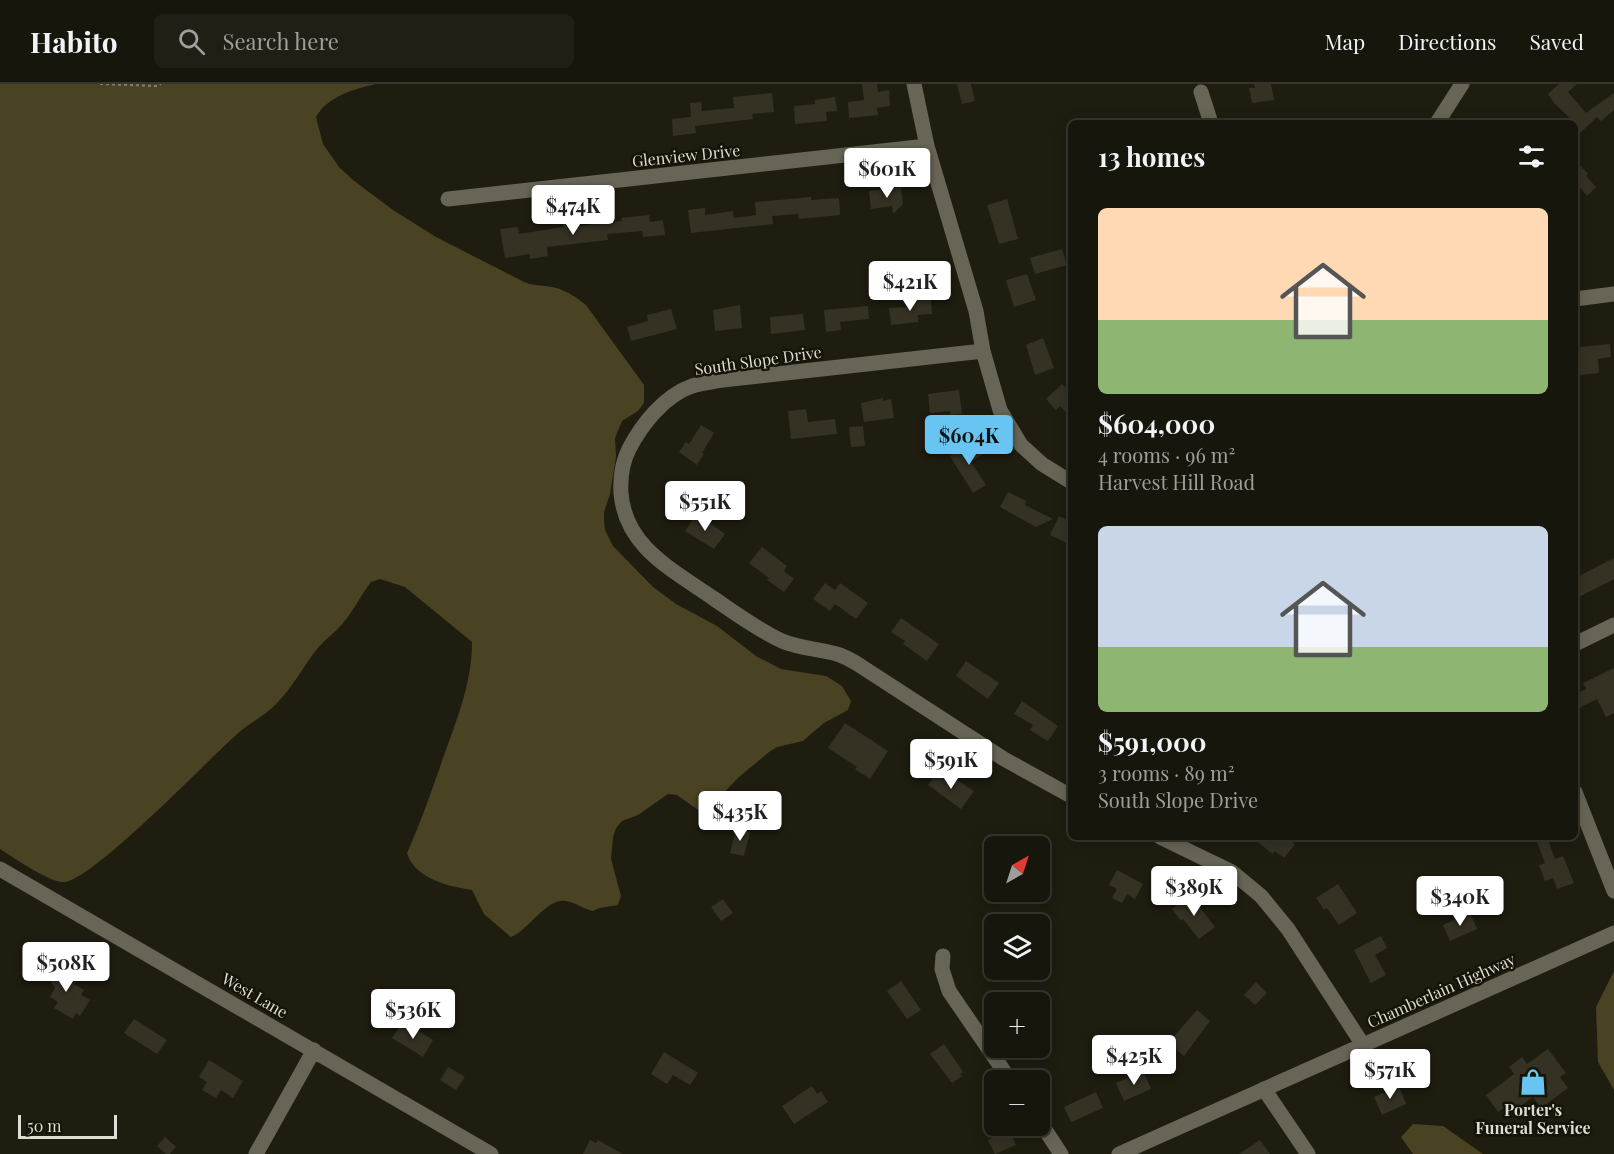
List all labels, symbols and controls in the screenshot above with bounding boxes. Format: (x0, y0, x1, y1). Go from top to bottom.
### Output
search box (154, 14, 574, 68)
text: Habito (30, 23, 118, 60)
icon: search (175, 25, 208, 58)
text: Search here (223, 26, 339, 56)
text: Map (1324, 27, 1365, 55)
text: Directions (1398, 27, 1496, 55)
text: Saved (1529, 27, 1584, 55)
street label: Glenview Drive (631, 139, 741, 171)
text: 13 homes (1098, 139, 1205, 174)
icon: filters (1515, 140, 1548, 173)
pin: $601K (845, 148, 929, 199)
text: $601K (858, 154, 916, 181)
pin: $474K (531, 185, 615, 236)
text: $474K (546, 191, 600, 218)
icon: home (1269, 247, 1377, 355)
pin: $421K (868, 261, 952, 312)
text: $421K (883, 267, 937, 294)
street label: South Slope Drive (693, 341, 823, 379)
text: $604,000 (1098, 406, 1215, 441)
pin: $604K (927, 415, 1011, 466)
text: $604K (939, 421, 999, 448)
text: 4 rooms · 96 m² (1098, 441, 1235, 468)
text: Harvest Hill Road (1098, 468, 1255, 495)
pin: $551K (663, 481, 747, 532)
text: $551K (679, 487, 731, 514)
icon: home (1269, 565, 1377, 673)
text: $591,000 (1098, 724, 1207, 759)
pin: $591K (909, 739, 993, 790)
text: $591K (924, 745, 978, 772)
text: 3 rooms · 89 m² (1098, 759, 1234, 786)
text: South Slope Drive (1098, 786, 1258, 813)
pin: $435K (698, 791, 782, 842)
text: $435K (713, 797, 767, 824)
north arrow (984, 836, 1050, 902)
map controls (984, 836, 1050, 1136)
pin: $389K (1152, 866, 1236, 917)
text: $389K (1165, 872, 1223, 899)
pin: $340K (1418, 876, 1502, 927)
text: $340K (1431, 882, 1489, 909)
button: layers (984, 914, 1050, 980)
pin: $508K (24, 942, 108, 993)
text: $508K (36, 948, 96, 975)
street label: Chamberlain Highway (1364, 948, 1518, 1032)
street label: West Lane (217, 967, 292, 1022)
pin: $536K (371, 989, 455, 1040)
button: + (984, 992, 1050, 1058)
text: $536K (385, 995, 441, 1022)
pin: $425K (1092, 1035, 1176, 1086)
text: $425K (1106, 1041, 1162, 1068)
pin: $571K (1348, 1049, 1432, 1100)
text: $571K (1364, 1055, 1416, 1082)
shop icon: Porter's Funeral Service (1518, 1067, 1548, 1097)
button: − (984, 1070, 1050, 1136)
place label: Porter's Funeral Service (1475, 1099, 1591, 1138)
scale bar (18, 1112, 117, 1140)
text: 50 m (27, 1115, 61, 1136)

